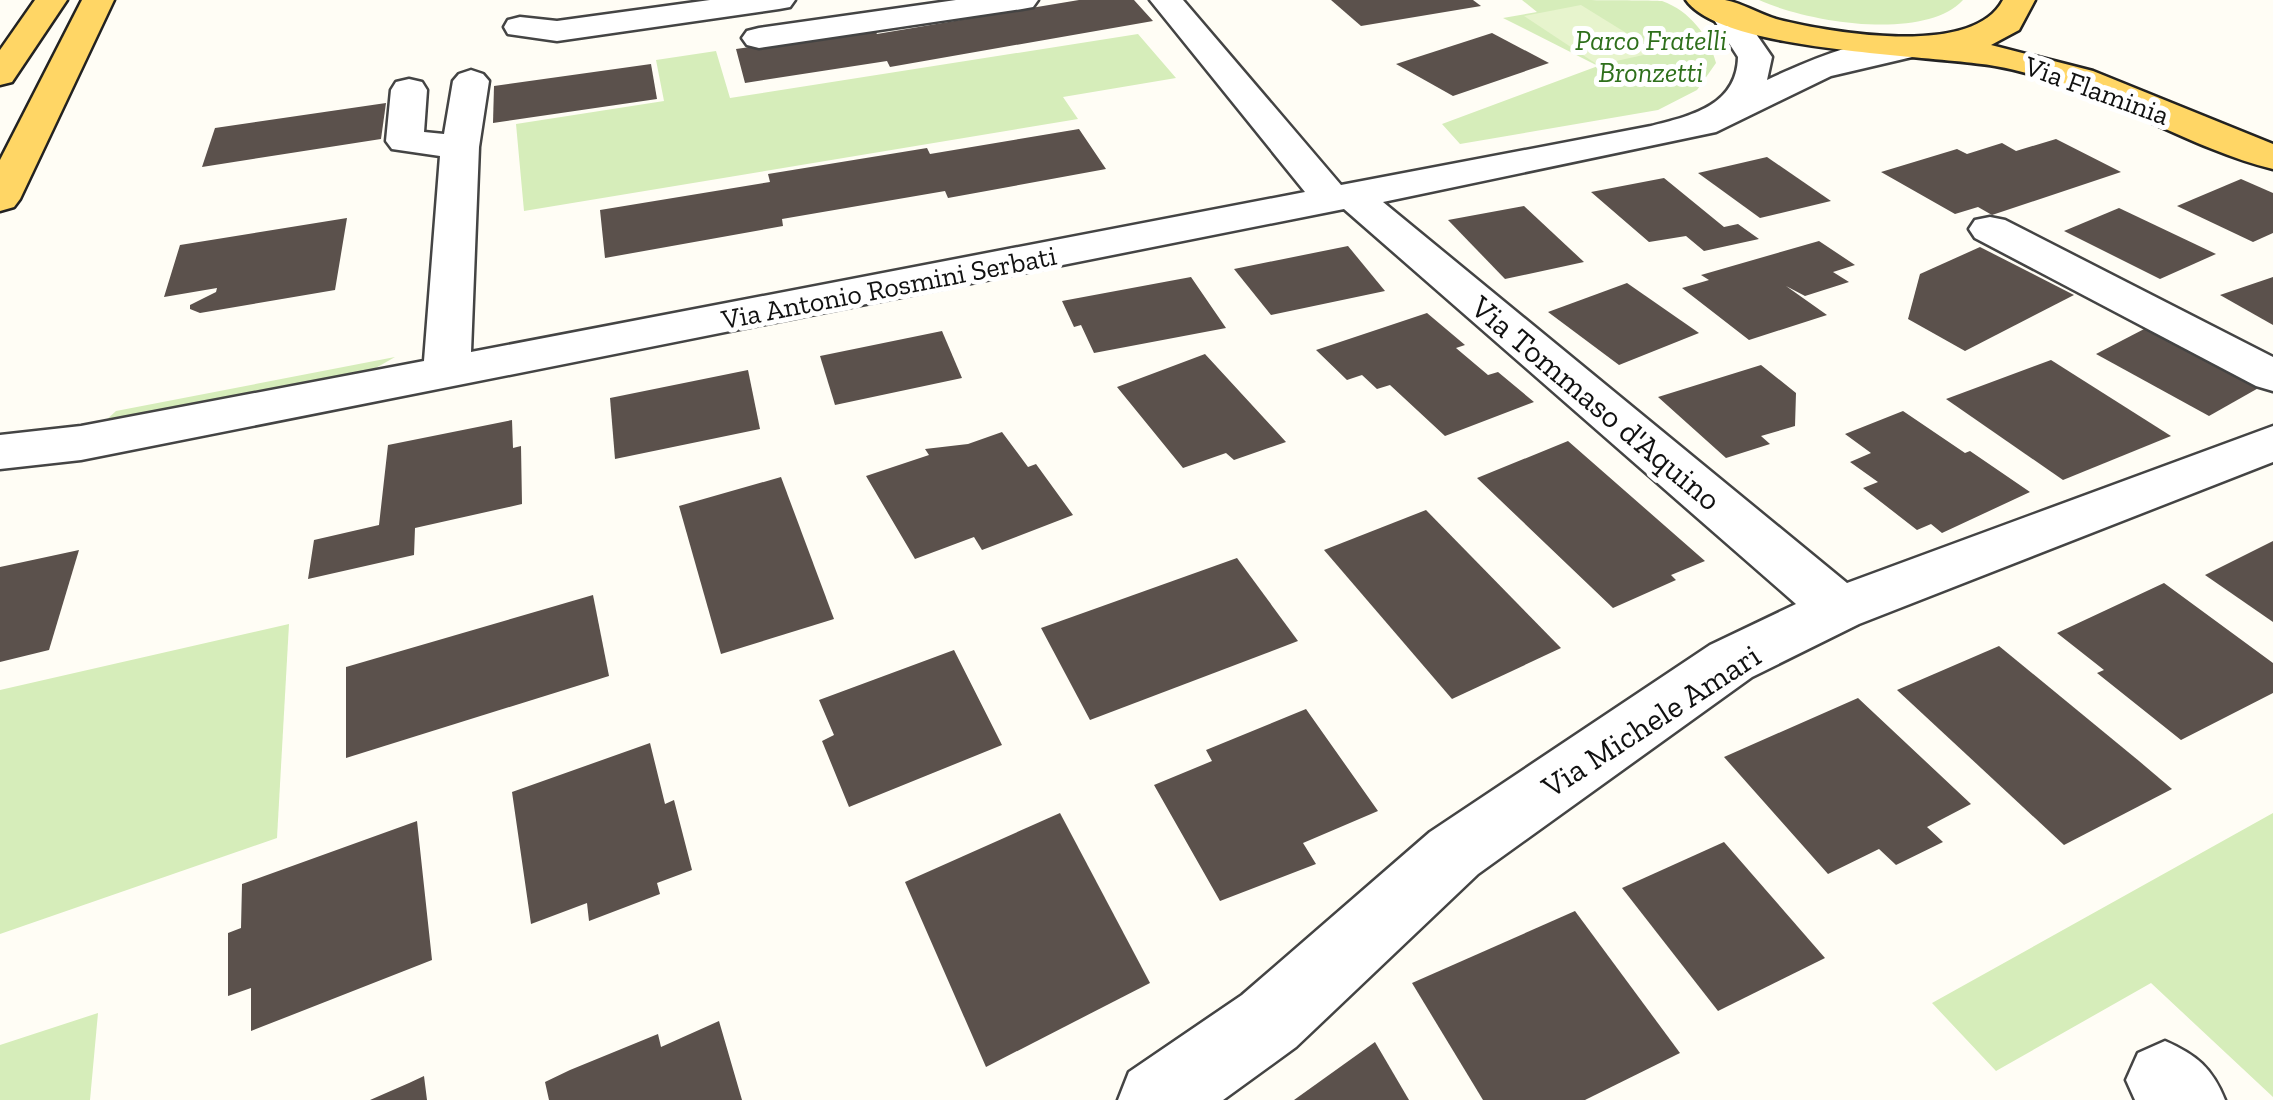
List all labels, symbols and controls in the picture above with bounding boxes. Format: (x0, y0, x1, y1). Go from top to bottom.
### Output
park label: Parco Fratelli Bronzetti (1575, 24, 1727, 89)
street label: Via Flaminia (2019, 49, 2174, 132)
street label: Via Antonio Rosmini Serbati (718, 239, 1059, 336)
street label: Via Tommaso d'Aquino (1463, 287, 1729, 519)
street label: Via Michele Amari (1534, 636, 1767, 806)

